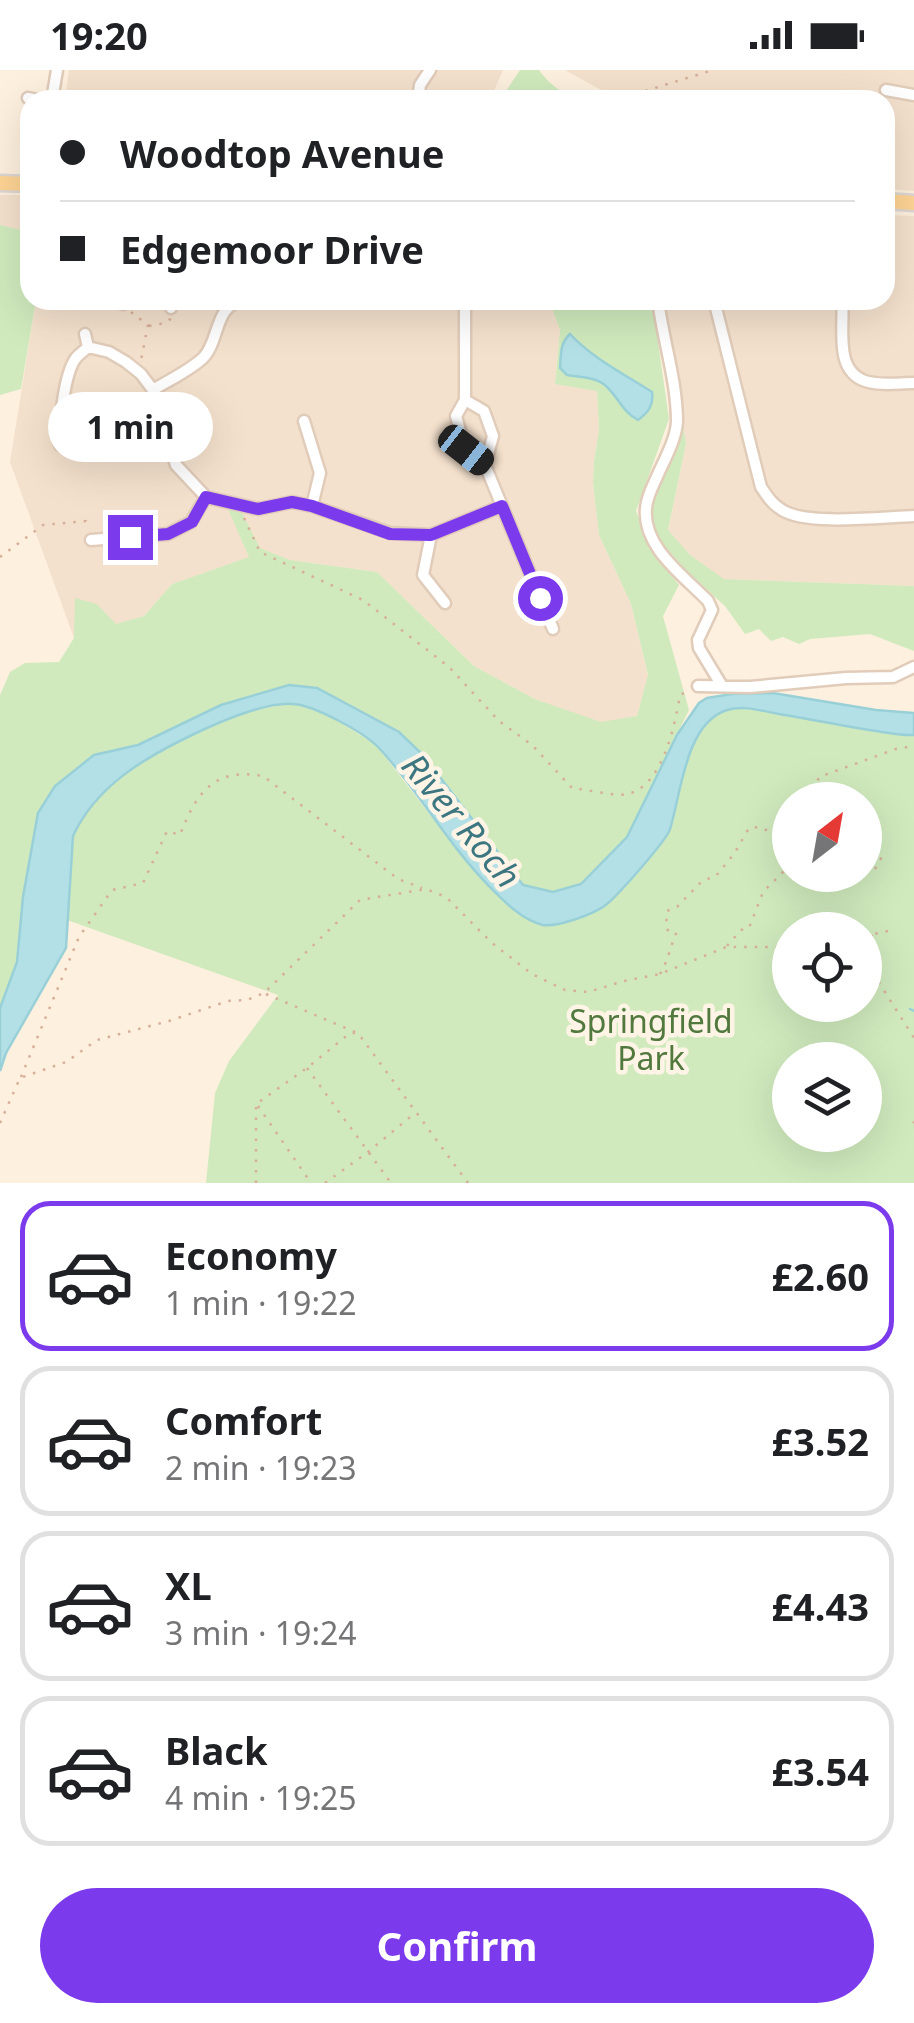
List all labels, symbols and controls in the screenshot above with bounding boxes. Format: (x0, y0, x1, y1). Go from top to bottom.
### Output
text: 19:20 (50, 9, 148, 61)
text: Woodtop Avenue (120, 127, 444, 179)
text: Edgemoor Drive (120, 223, 424, 275)
callout: 1 min (48, 392, 212, 462)
text: 1 min (86, 405, 175, 448)
car (433, 420, 499, 480)
route end (108, 515, 153, 560)
route start (518, 576, 563, 621)
water label: River Roch (392, 743, 532, 897)
north arrow (772, 782, 882, 892)
map controls (772, 782, 882, 1152)
button: locate (772, 912, 882, 1022)
park label: Springfield Park (569, 999, 733, 1079)
button: layers (772, 1042, 882, 1152)
text: Economy (165, 1229, 337, 1281)
icon: car (45, 1231, 135, 1321)
text: £2.60 (771, 1250, 869, 1302)
text: 1 min · 19:22 (165, 1281, 357, 1324)
text: Comfort (165, 1394, 322, 1446)
icon: car (45, 1396, 135, 1486)
text: £3.52 (771, 1415, 869, 1467)
text: 2 min · 19:23 (165, 1446, 357, 1489)
text: XL (165, 1559, 212, 1611)
icon: car (45, 1561, 135, 1651)
text: £4.43 (771, 1580, 869, 1632)
text: 3 min · 19:24 (165, 1611, 357, 1654)
text: Black (165, 1724, 268, 1776)
icon: car (45, 1726, 135, 1816)
text: £3.54 (771, 1745, 869, 1797)
text: 4 min · 19:25 (165, 1776, 357, 1819)
button: Confirm (40, 1888, 874, 2003)

